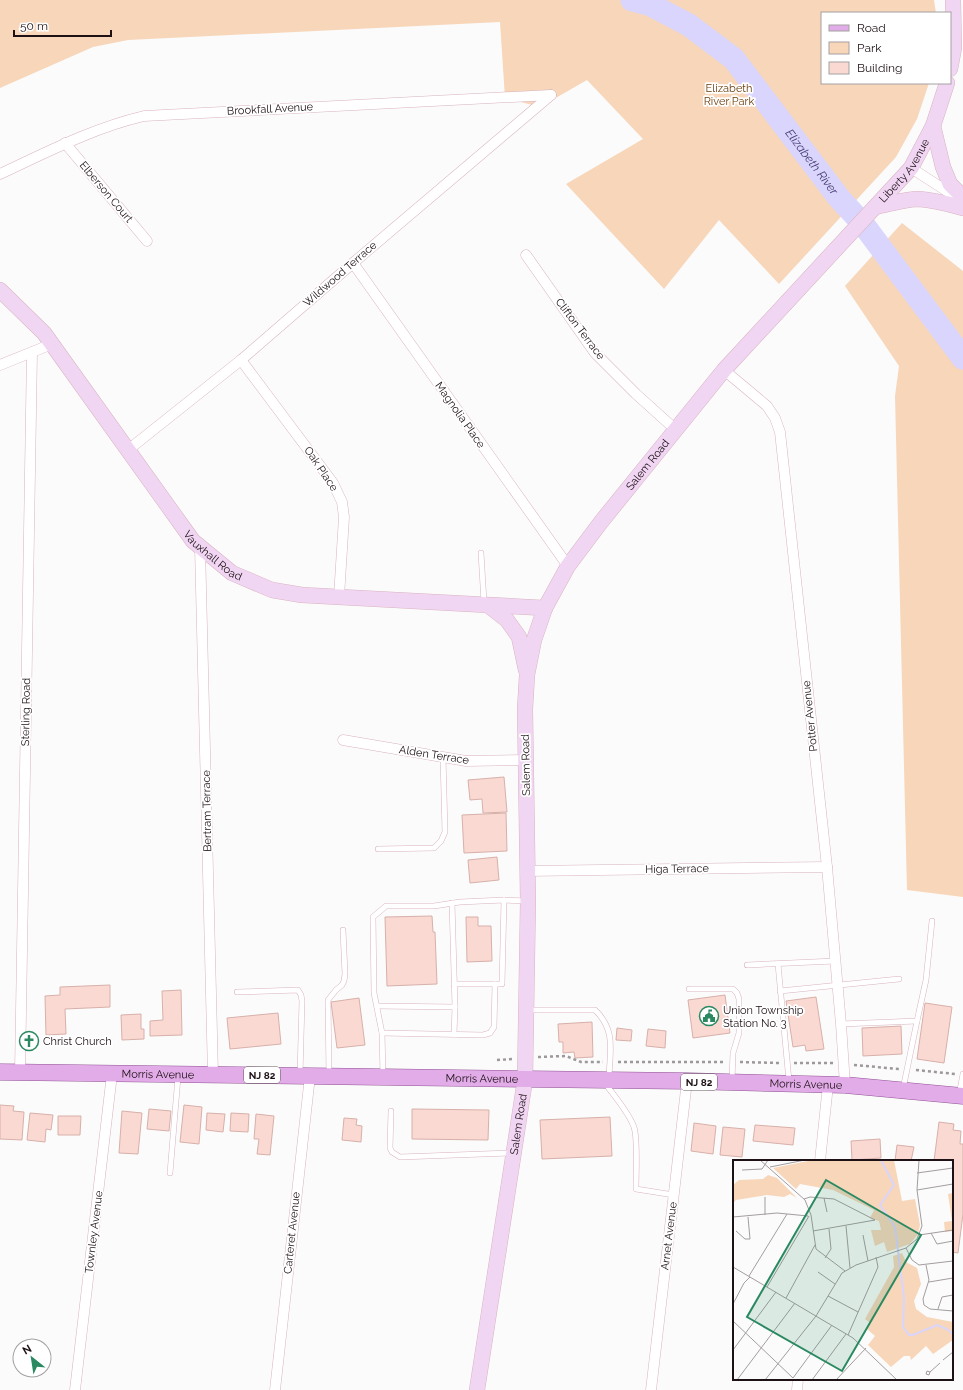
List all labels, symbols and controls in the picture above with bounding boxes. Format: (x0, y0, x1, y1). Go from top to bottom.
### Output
scale bar (14, 12, 111, 38)
legend (821, 12, 951, 84)
text: 50 m (20, 19, 48, 33)
text: Road (857, 21, 886, 35)
text: Park (857, 41, 882, 55)
text: Building (857, 61, 903, 75)
park label: Elizabeth River Park (704, 82, 754, 108)
street label: Brookfall Avenue (227, 100, 314, 118)
water label: Elizabeth River (782, 126, 842, 198)
street label: Liberty Avenue (876, 136, 932, 205)
street label: Elberson Court (77, 159, 136, 226)
street label: Wildwood Terrace (301, 238, 380, 309)
street label: Clifton Terrace (553, 296, 608, 363)
street label: Magnolia Place (432, 379, 488, 451)
street label: Salem Road (623, 437, 672, 493)
street label: Oak Place (301, 444, 341, 494)
street label: Vauxhall Road (181, 528, 244, 583)
street label: Sterling Road (19, 678, 33, 746)
street label: Potter Avenue (800, 679, 820, 752)
street label: Salem Road (519, 734, 533, 796)
street label: Alden Terrace (398, 743, 470, 767)
street label: Bertram Terrace (200, 769, 214, 852)
street label: Higa Terrace (645, 862, 710, 876)
place label: Union Township Station No. 3 (723, 1004, 804, 1030)
public building icon: Union Township Station No. 3 (698, 1005, 720, 1027)
church icon: Christ Church (18, 1030, 40, 1052)
place label: Christ Church (43, 1035, 112, 1048)
street label: Morris Avenue (122, 1067, 195, 1081)
road number: NJ 82 (244, 1067, 280, 1083)
street label: Morris Avenue (446, 1071, 519, 1085)
road number: NJ 82 (681, 1074, 717, 1090)
street label: Morris Avenue (769, 1077, 843, 1091)
street label: Salem Road (507, 1093, 529, 1156)
inset map (733, 1160, 953, 1380)
street label: Townley Avenue (82, 1189, 106, 1274)
street label: Carteret Avenue (281, 1191, 303, 1275)
street label: Arnet Avenue (658, 1201, 680, 1271)
north arrow (12, 1338, 52, 1378)
text: N (20, 1342, 34, 1358)

